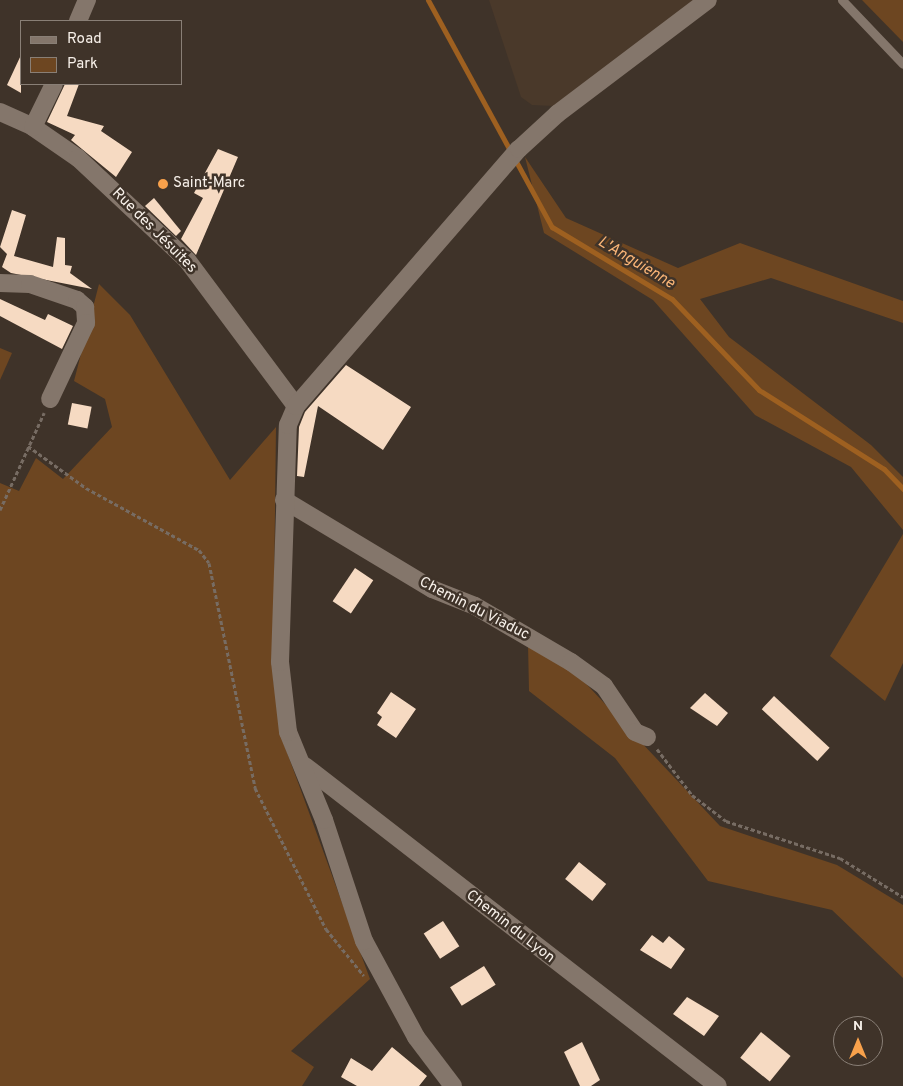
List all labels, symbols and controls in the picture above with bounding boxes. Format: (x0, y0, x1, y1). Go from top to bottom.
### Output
legend (20, 20, 182, 85)
text: Road (67, 30, 102, 49)
text: Park (67, 55, 98, 74)
place label: Saint-Marc (173, 175, 245, 193)
marker: Saint-Marc (157, 178, 169, 190)
street label: Rue des Jésuites (108, 185, 200, 277)
water label: L'Anguienne (594, 232, 678, 294)
street label: Chemin du Viaduc (416, 573, 532, 645)
street label: Chemin du Lyon (462, 887, 558, 967)
north arrow (833, 1016, 883, 1066)
text: N (853, 1018, 863, 1035)

